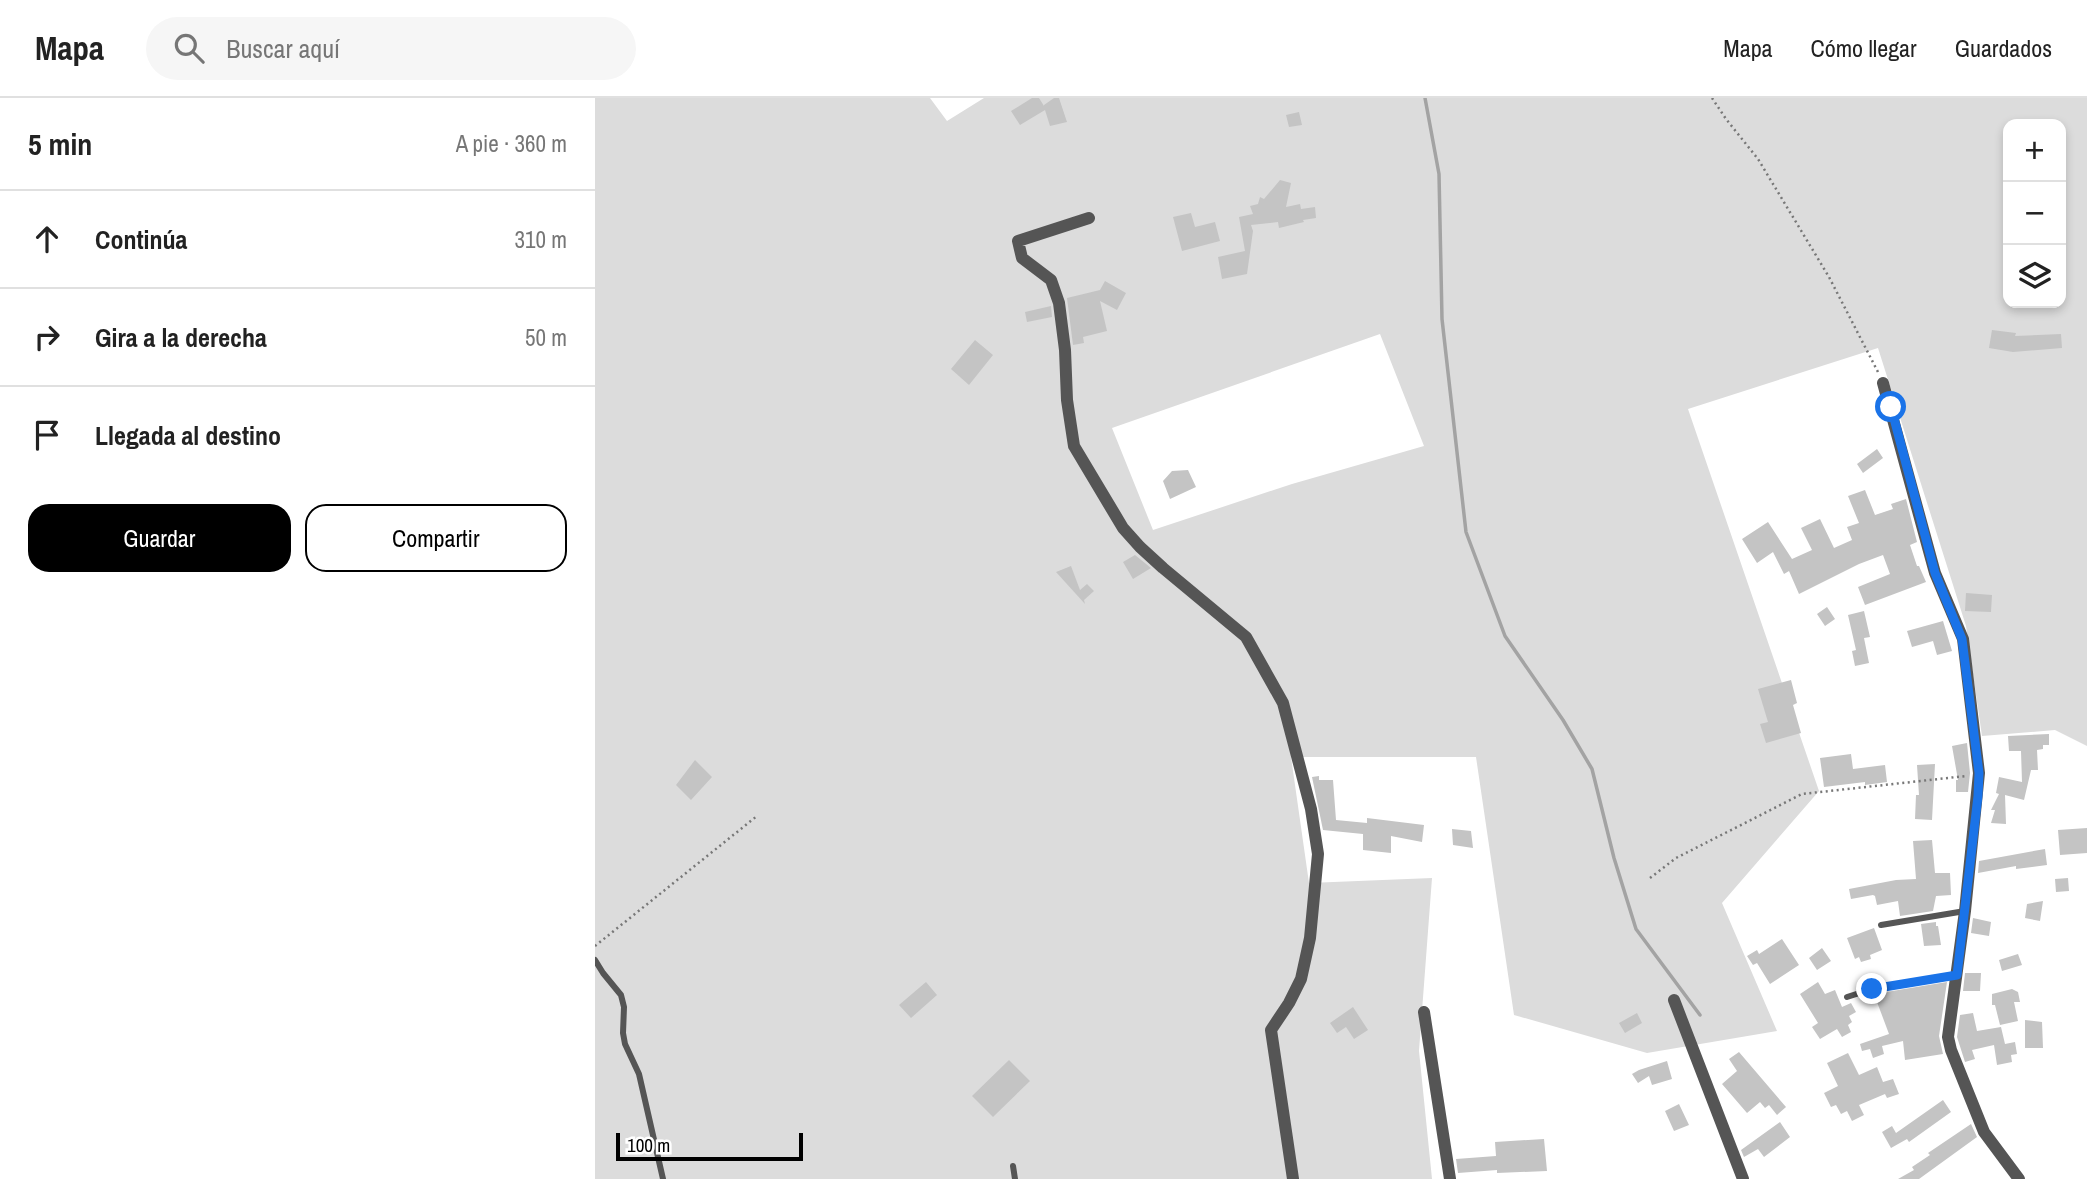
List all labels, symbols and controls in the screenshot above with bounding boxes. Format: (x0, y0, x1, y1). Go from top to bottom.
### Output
search box (146, 17, 636, 80)
text: Mapa (35, 26, 104, 70)
icon: search (170, 29, 208, 67)
text: Buscar aquí (226, 31, 340, 66)
text: Mapa (1723, 32, 1773, 64)
text: Cómo llegar (1811, 32, 1917, 64)
text: Guardados (1955, 32, 2052, 64)
map controls (2003, 119, 2066, 308)
button: + (2003, 119, 2066, 182)
text: 5 min (28, 124, 92, 164)
text: A pie · 360 m (456, 128, 567, 159)
button: − (2003, 182, 2066, 245)
icon: ahead (28, 220, 66, 258)
text: Continúa (95, 222, 187, 257)
text: 310 m (515, 224, 567, 255)
button: layers (2003, 245, 2066, 308)
icon: right (28, 318, 66, 356)
text: Gira a la derecha (95, 320, 267, 355)
text: 50 m (525, 322, 567, 353)
route start (1875, 391, 1906, 422)
icon: arrive (28, 416, 66, 454)
text: Llegada al destino (95, 418, 281, 453)
button: Guardar (28, 504, 291, 572)
button: Compartir (305, 504, 567, 572)
route end (1856, 973, 1887, 1004)
scale bar (616, 1130, 803, 1162)
text: 100 m (627, 1132, 670, 1158)

